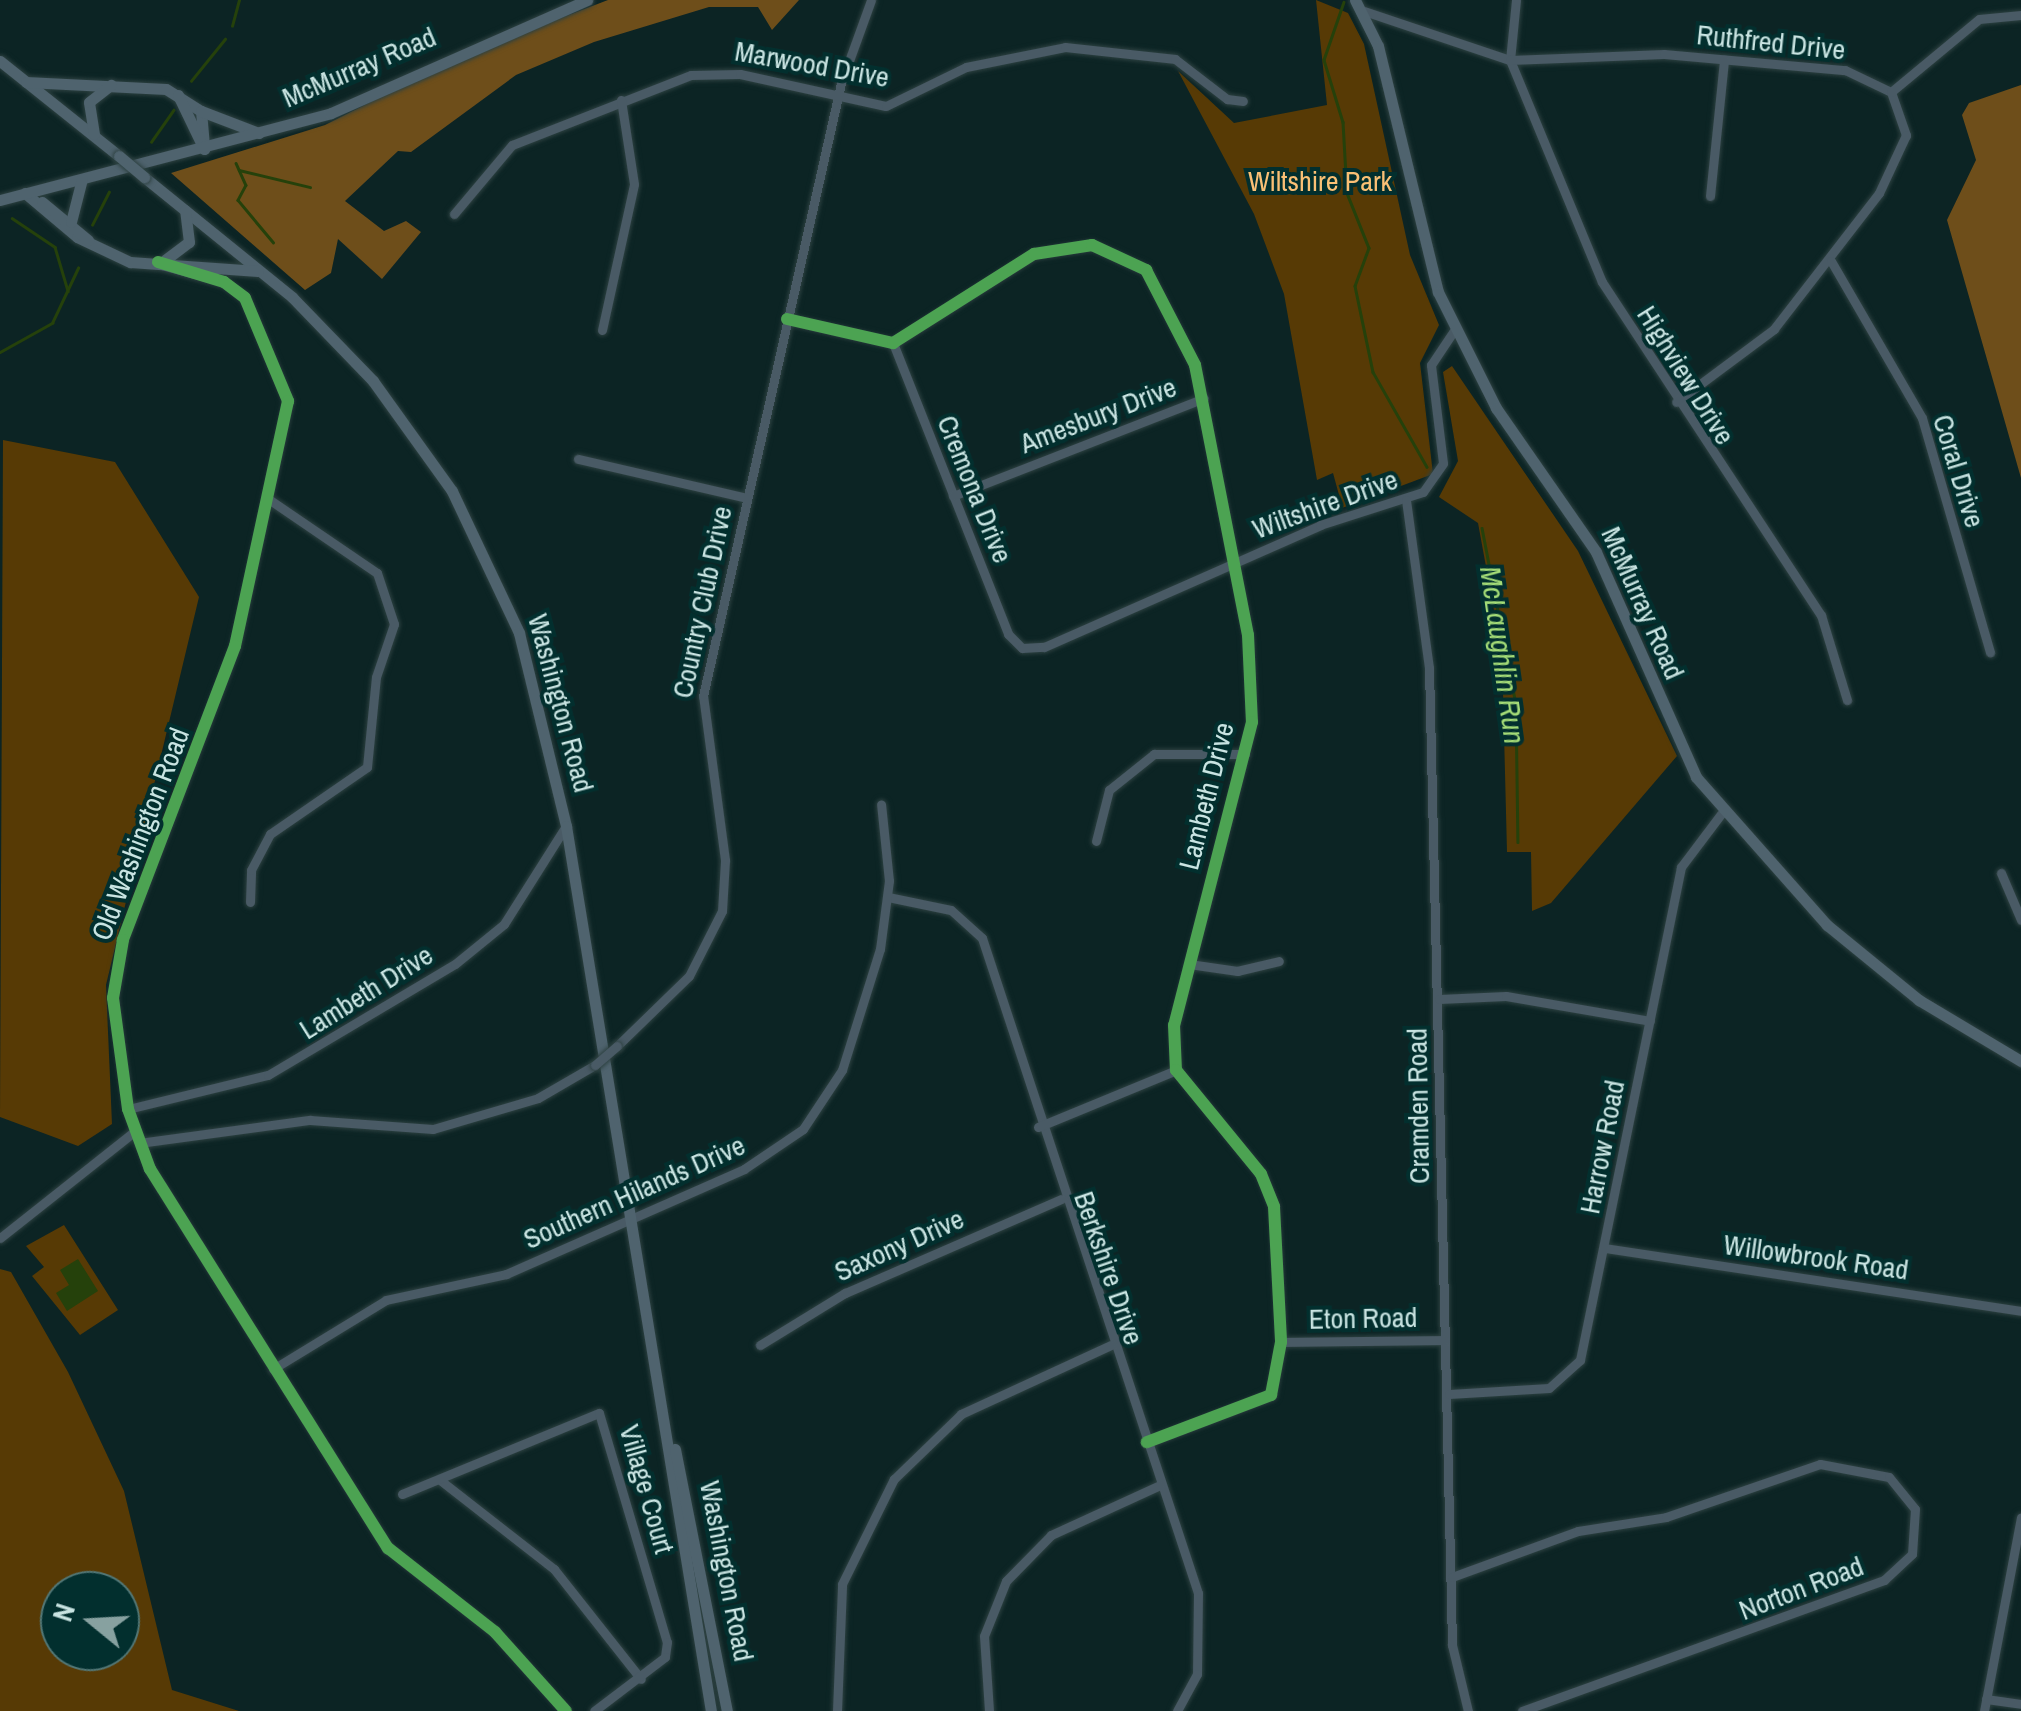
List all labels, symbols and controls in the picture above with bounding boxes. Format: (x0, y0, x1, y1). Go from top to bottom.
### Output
street label: Ruthfred Drive (1695, 17, 1847, 67)
street label: McMurray Road (277, 20, 441, 114)
street label: Marwood Drive (732, 34, 892, 94)
park label: Wiltshire Park (1248, 164, 1392, 198)
street label: Highview Drive (1630, 300, 1742, 450)
street label: Amesbury Drive (1015, 370, 1181, 460)
street label: Cremona Drive (930, 411, 1020, 567)
street label: Coral Drive (1926, 411, 1992, 531)
street label: Wiltshire Drive (1248, 462, 1402, 546)
street label: Country Club Drive (665, 503, 739, 701)
street label: McMurray Road (1594, 522, 1692, 684)
water label: McLaughlin Run (1473, 564, 1533, 746)
street label: Washington Road (521, 610, 601, 796)
street label: Lambeth Drive (1171, 719, 1241, 873)
street label: Old Washington Road (84, 723, 196, 945)
street label: Lambeth Drive (293, 938, 439, 1046)
street label: Cramden Road (1400, 1028, 1436, 1184)
street label: Harrow Road (1573, 1077, 1631, 1217)
street label: Southern Hilands Drive (518, 1128, 750, 1256)
street label: Berkshire Drive (1067, 1187, 1151, 1349)
street label: Saxony Drive (829, 1202, 969, 1288)
street label: Willowbrook Road (1721, 1227, 1911, 1287)
street label: Eton Road (1308, 1300, 1418, 1336)
street label: Village Court (613, 1421, 681, 1557)
street label: Washington Road (693, 1478, 761, 1664)
street label: Norton Road (1734, 1549, 1868, 1627)
north arrow (40, 1571, 140, 1671)
text: N (43, 1599, 84, 1626)

